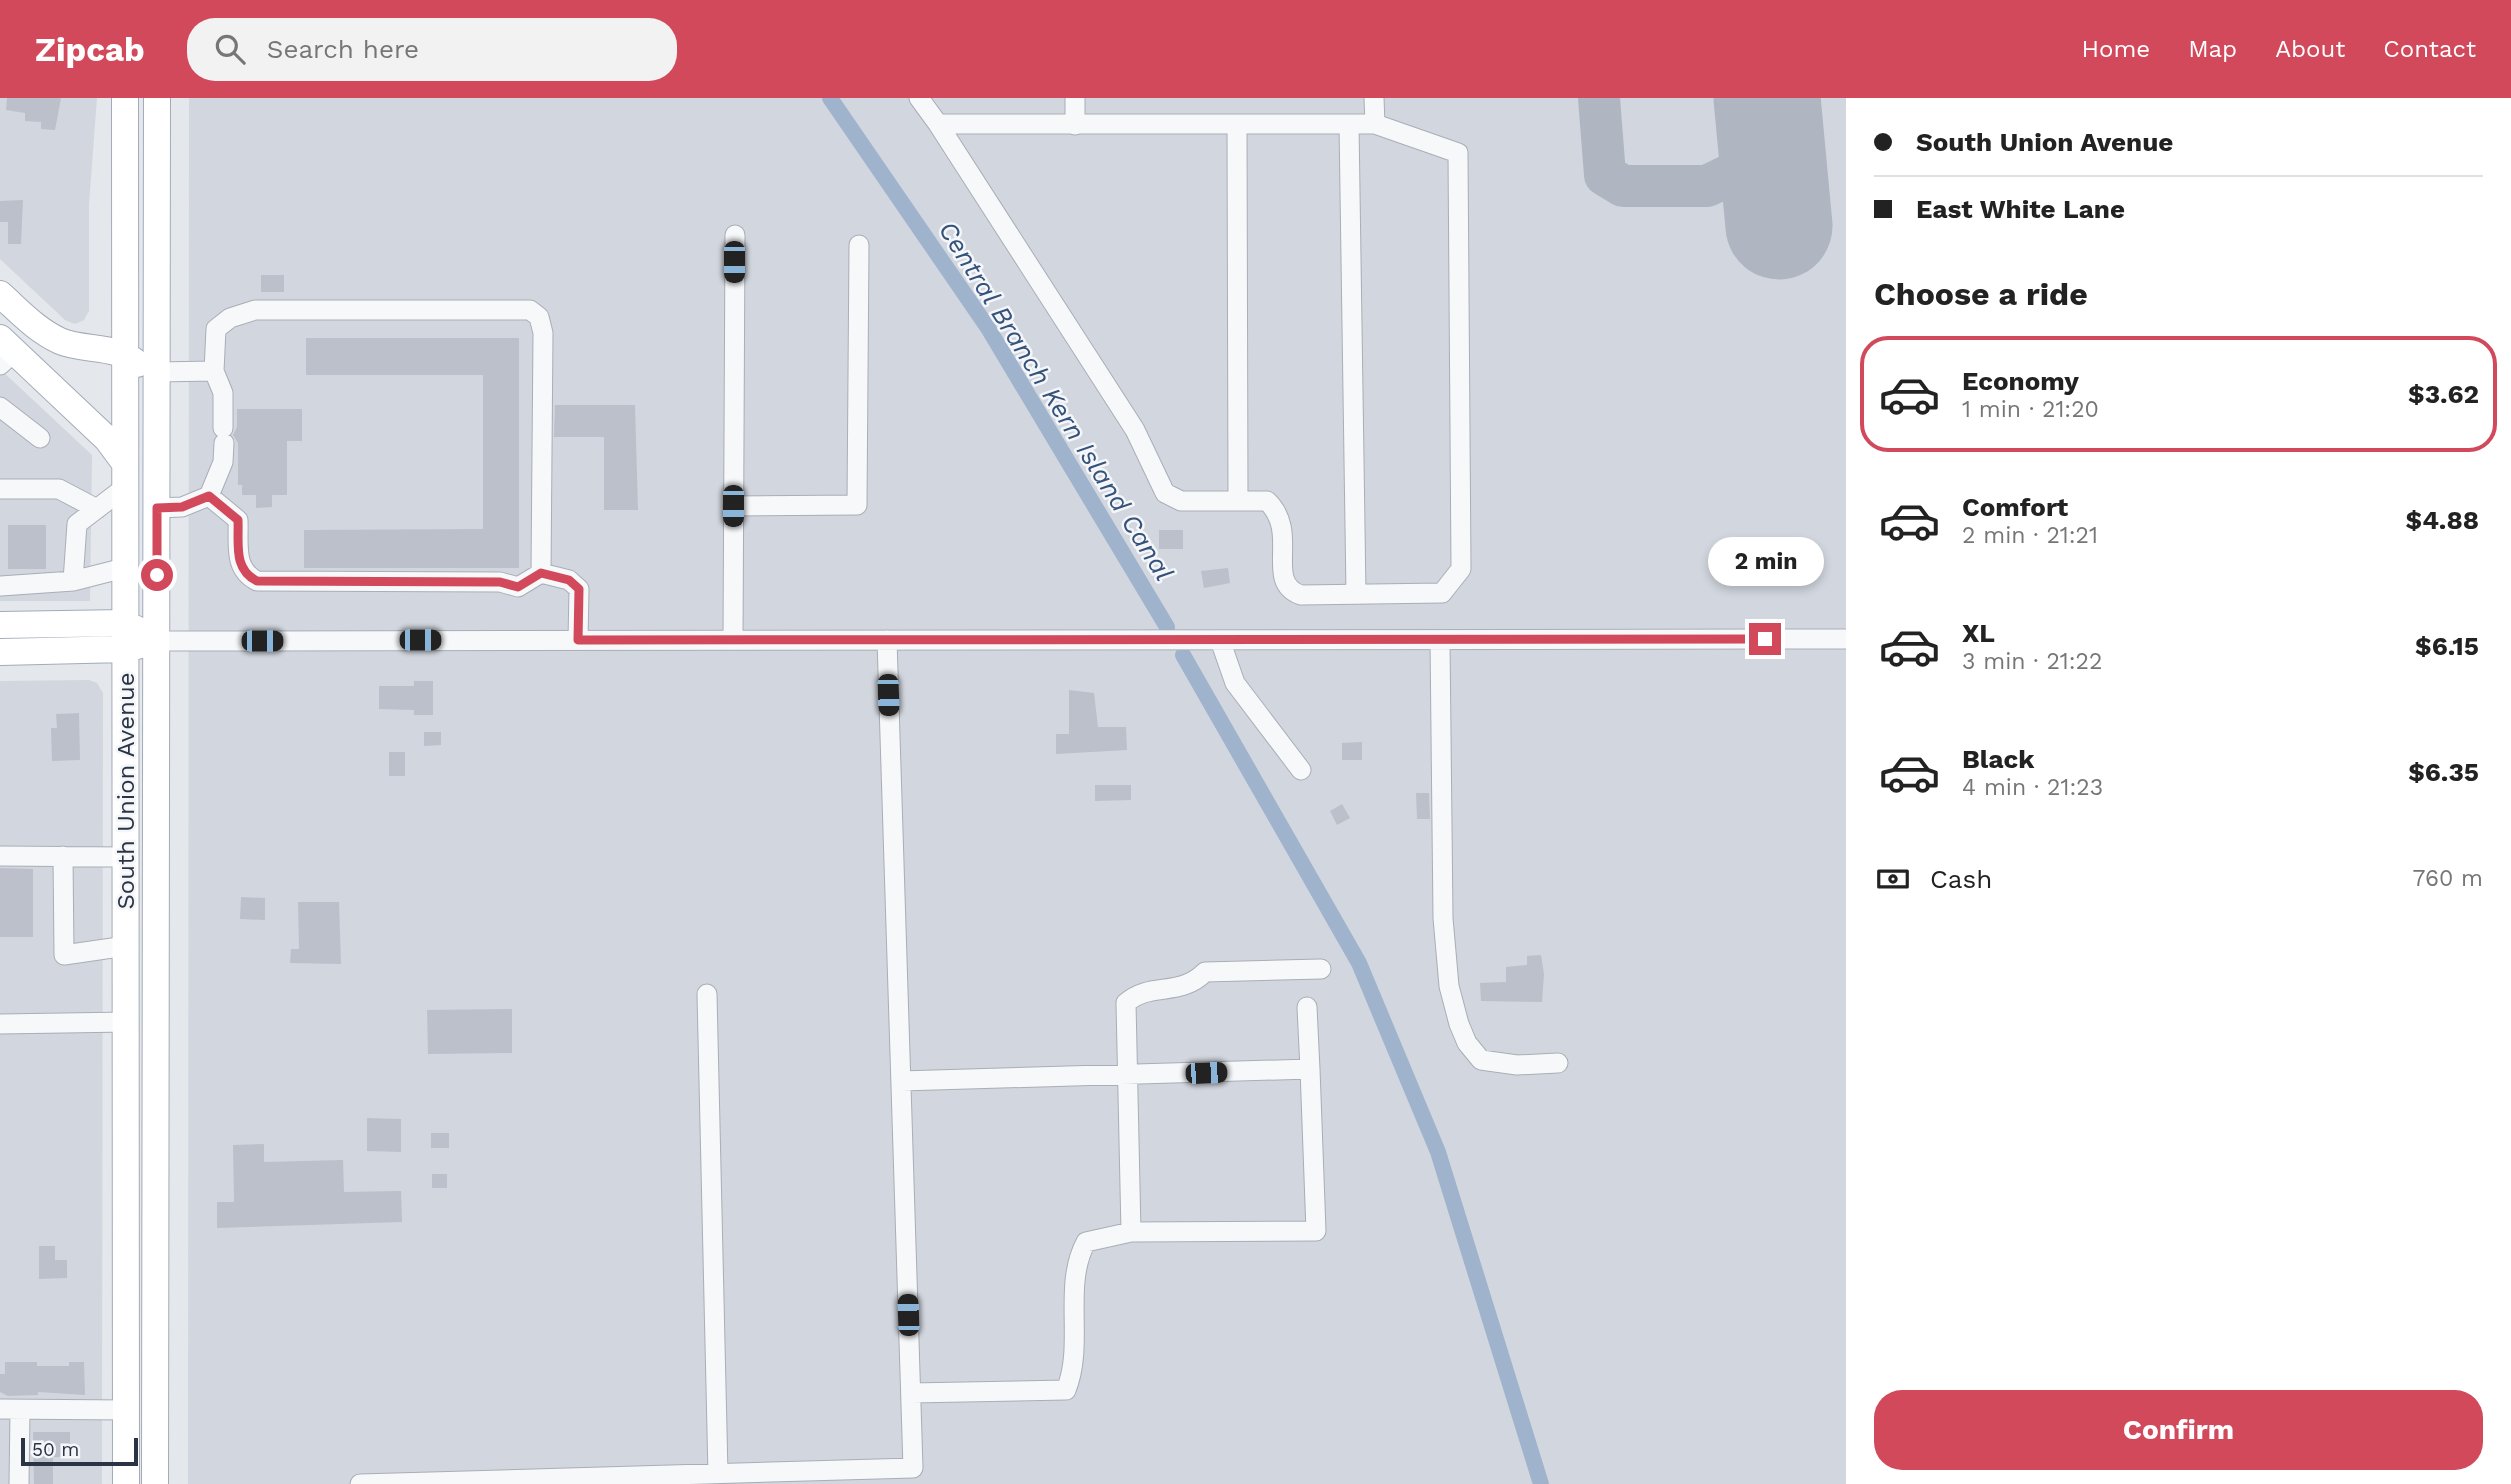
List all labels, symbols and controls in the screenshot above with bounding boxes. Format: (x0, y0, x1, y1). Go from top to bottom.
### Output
search box (187, 18, 677, 81)
text: Zipcab (35, 30, 145, 69)
icon: search (211, 30, 249, 68)
text: Search here (267, 34, 419, 64)
text: Home (2082, 35, 2150, 63)
text: Map (2188, 35, 2237, 63)
text: About (2275, 35, 2345, 63)
text: Contact (2383, 35, 2476, 63)
text: South Union Avenue (1916, 127, 2173, 157)
text: East White Lane (1916, 194, 2125, 224)
water label: Central Branch Kern Island Canal (933, 216, 1180, 586)
car (724, 241, 745, 283)
text: Choose a ride (1874, 275, 2088, 313)
icon: car (1878, 363, 1941, 426)
text: Economy (1962, 366, 2079, 396)
text: $3.62 (2408, 379, 2479, 409)
text: 1 min · 21:20 (1962, 396, 2099, 423)
car (723, 485, 744, 527)
icon: car (1878, 489, 1941, 552)
text: Comfort (1962, 492, 2068, 522)
text: $4.88 (2406, 505, 2479, 535)
text: 2 min · 21:21 (1962, 522, 2098, 549)
callout: 2 min (1707, 538, 1823, 587)
text: 2 min (1735, 548, 1797, 575)
route start (141, 559, 173, 591)
icon: car (1878, 615, 1941, 678)
text: XL (1962, 618, 1995, 648)
route end (1749, 623, 1781, 655)
car (400, 630, 442, 651)
car (242, 631, 284, 652)
text: $6.15 (2415, 631, 2479, 661)
text: 3 min · 21:22 (1962, 648, 2102, 675)
street label: South Union Avenue (112, 672, 140, 910)
car (877, 674, 900, 716)
icon: car (1878, 741, 1941, 804)
text: Black (1962, 744, 2034, 774)
text: $6.35 (2408, 757, 2479, 787)
text: 4 min · 21:23 (1962, 774, 2103, 801)
icon: cash (1874, 860, 1912, 898)
text: Cash (1930, 864, 1992, 894)
text: 760 m (2413, 865, 2483, 892)
car (1185, 1062, 1228, 1084)
car (897, 1294, 920, 1336)
button: Confirm (1874, 1390, 2483, 1470)
scale bar (21, 1435, 138, 1467)
text: 50 m (32, 1438, 79, 1461)

